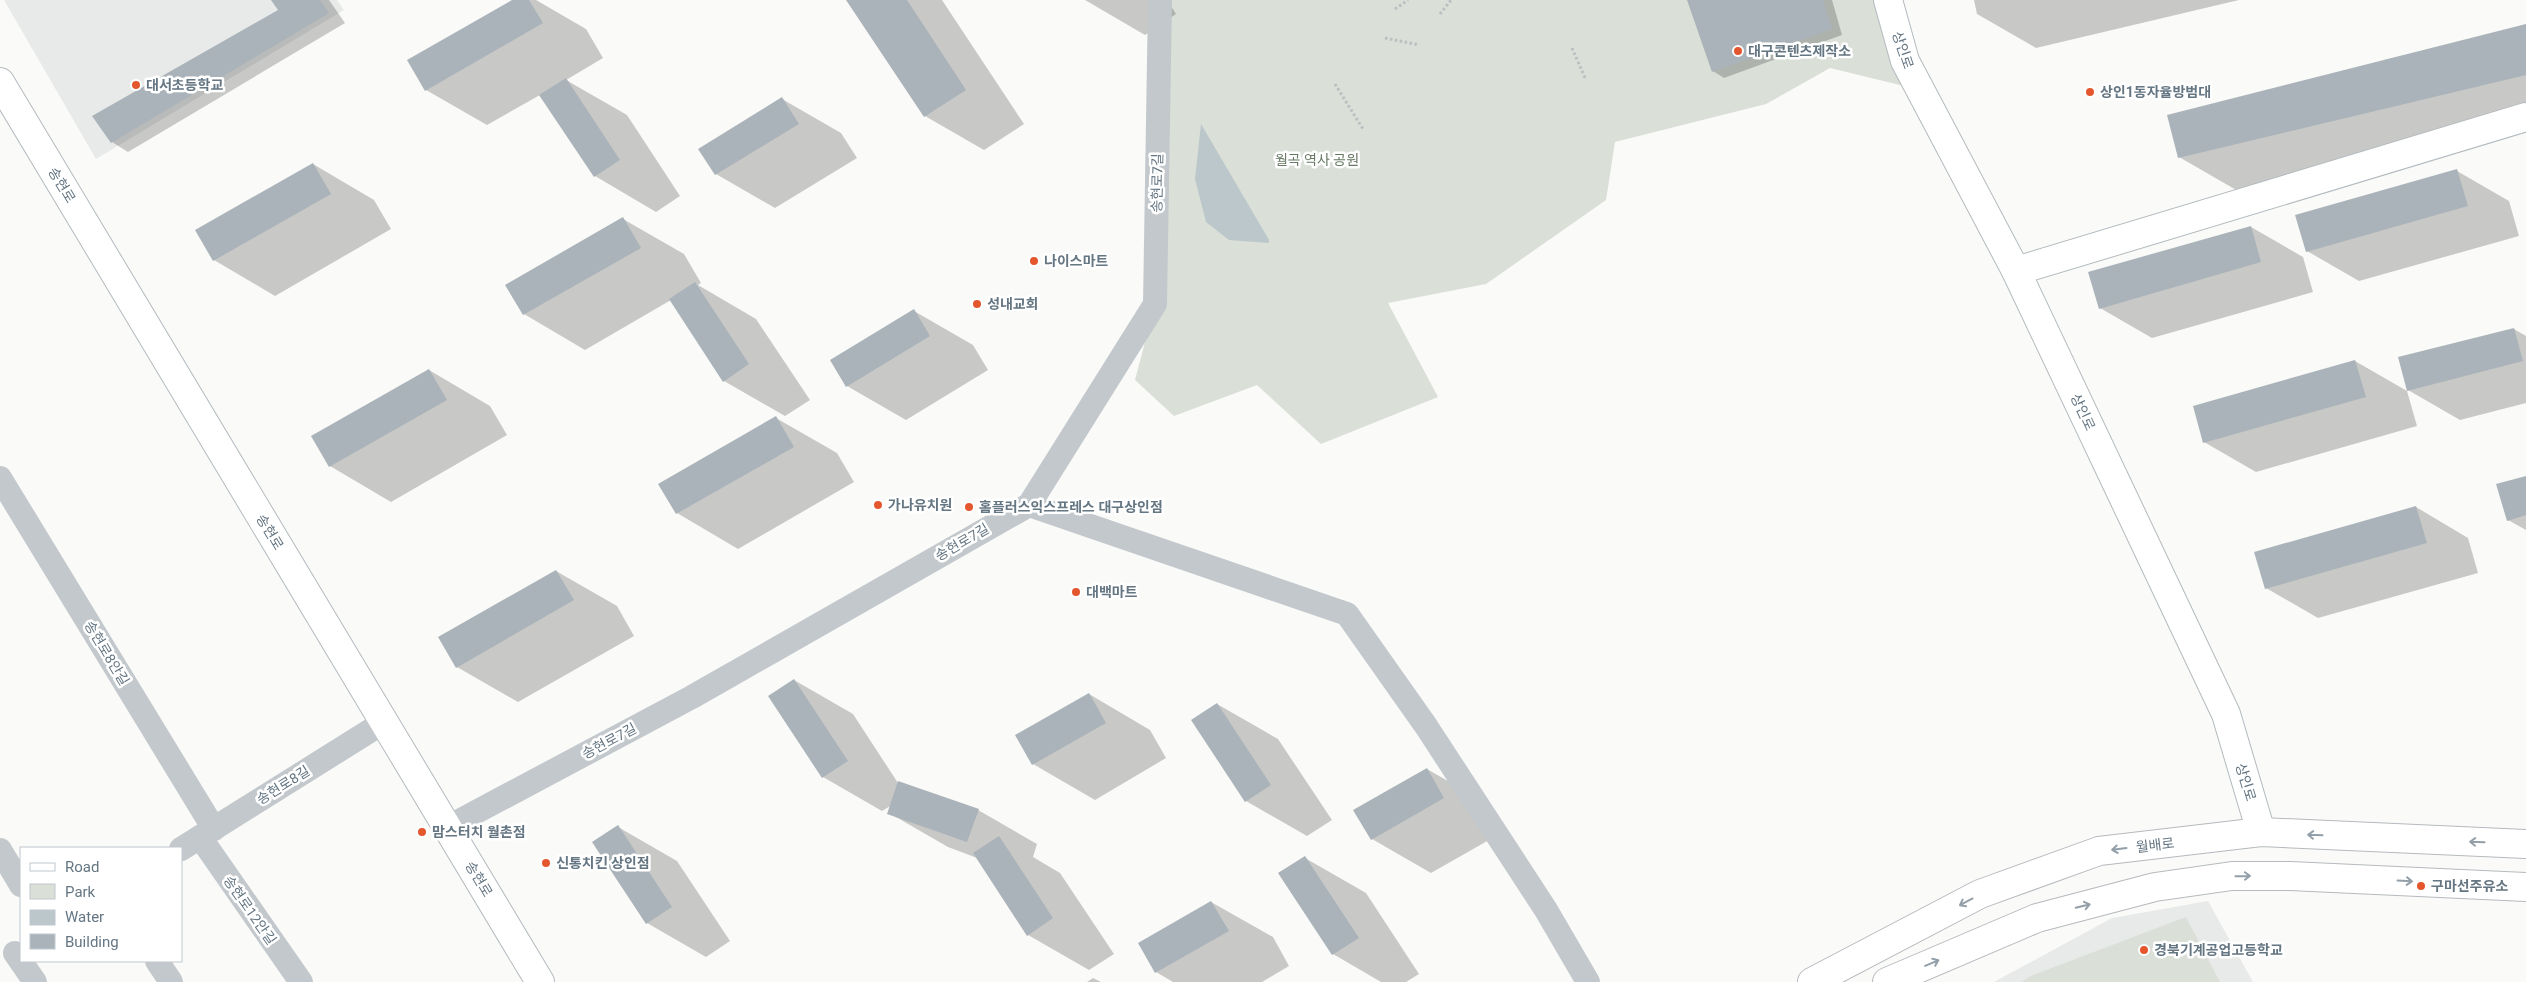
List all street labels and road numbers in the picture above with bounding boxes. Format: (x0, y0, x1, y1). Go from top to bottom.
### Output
street label: 상인로 (1889, 29, 1917, 71)
street label: 송현로7길 (1148, 153, 1166, 213)
street label: 송현로 (45, 164, 79, 206)
street label: 상인로 (2068, 391, 2098, 433)
street label: 송현로 (253, 511, 287, 553)
street label: 송현로7길 (932, 520, 992, 564)
street label: 송현로8안길 (82, 618, 132, 688)
street label: 송현로7길 (579, 720, 639, 762)
street label: 상인로 (2233, 761, 2259, 803)
street label: 송현로8길 (254, 762, 312, 808)
street label: 월배로 (2135, 835, 2175, 855)
street label: 송현로 (462, 858, 496, 900)
street label: 송현로12안길 (220, 873, 280, 947)

